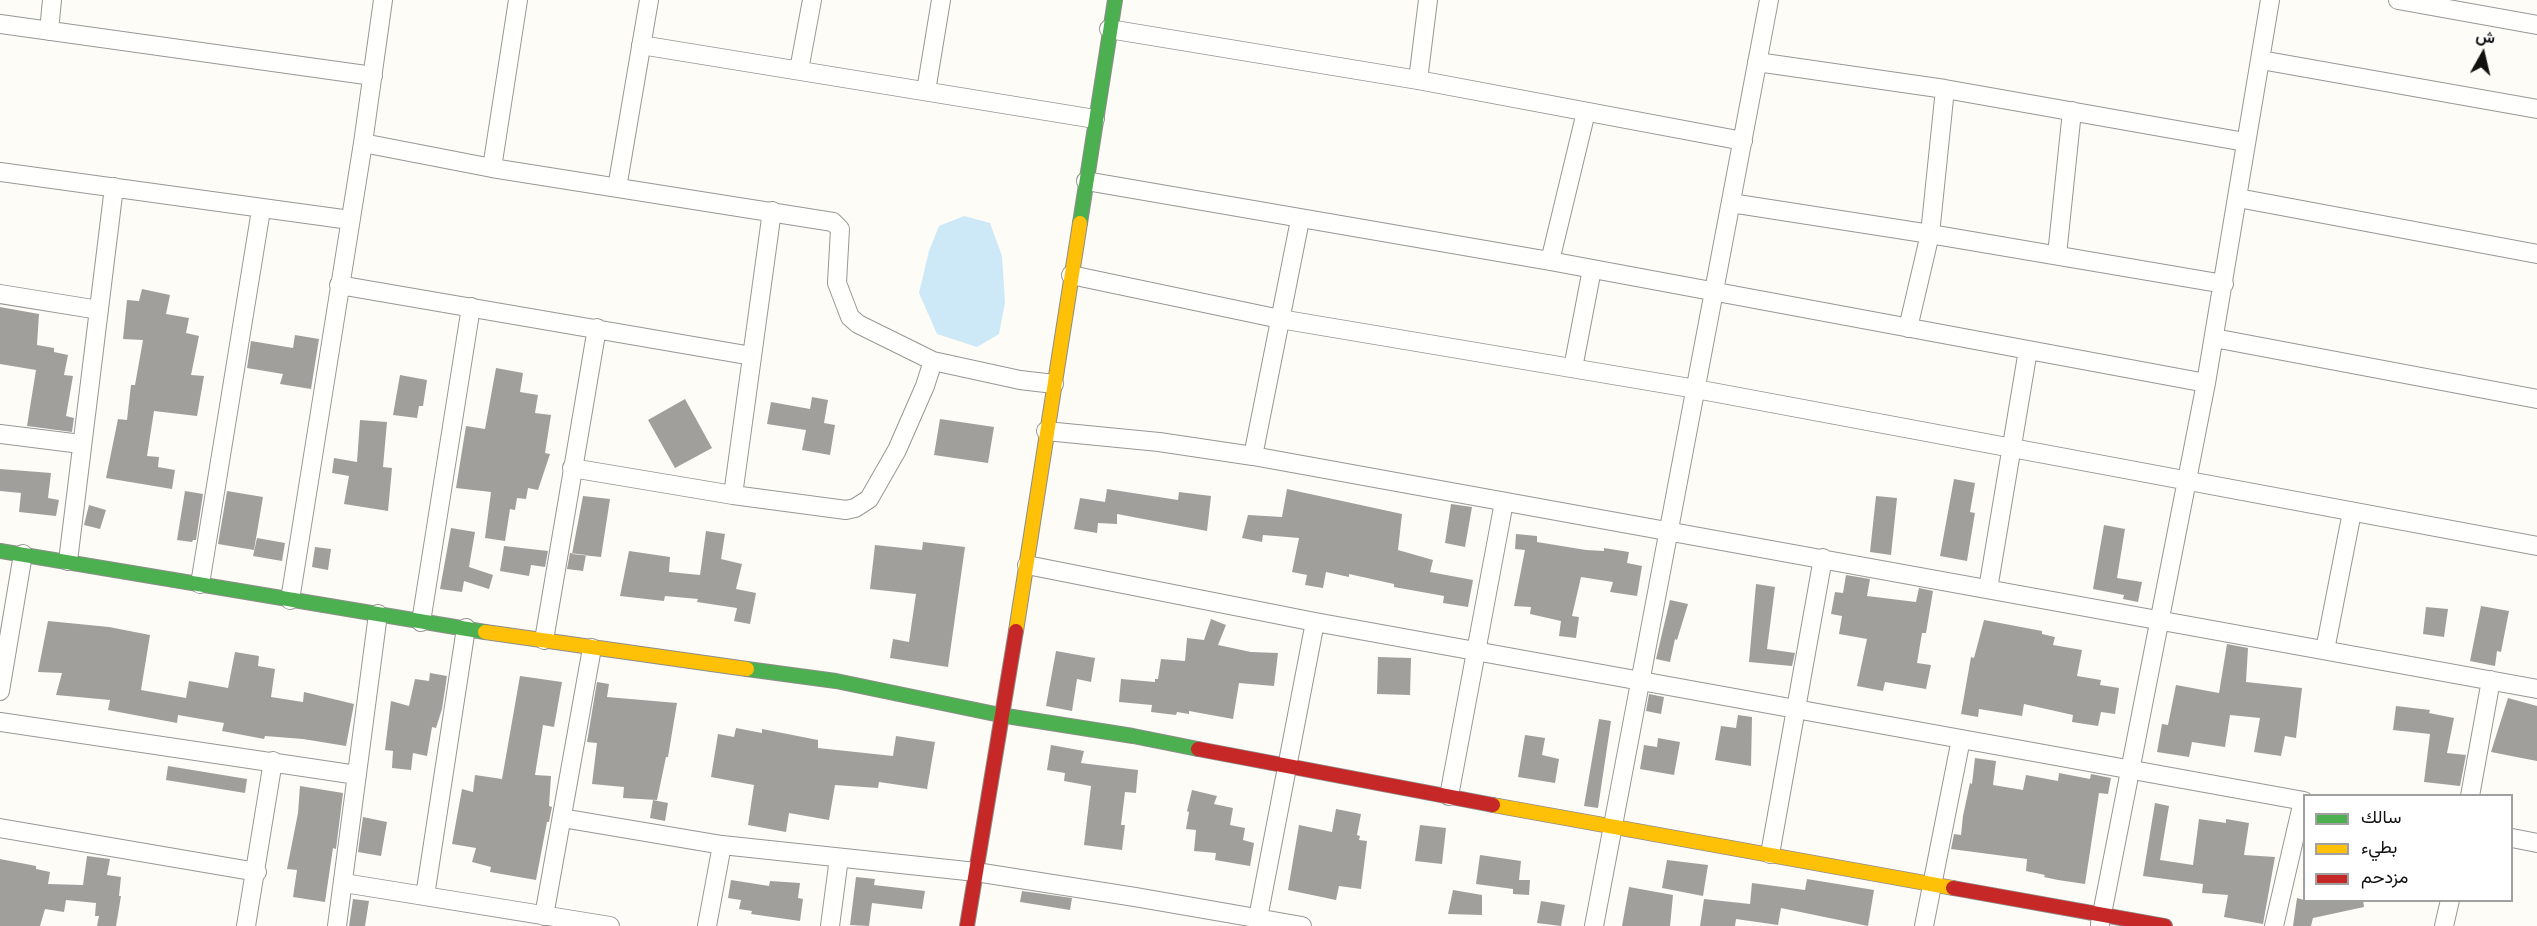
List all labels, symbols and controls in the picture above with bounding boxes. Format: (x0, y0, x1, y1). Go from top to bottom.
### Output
north arrow (2453, 24, 2513, 84)
text: ش (2475, 25, 2496, 47)
legend (2303, 794, 2513, 902)
text: سالك (2361, 806, 2401, 828)
text: بطيء (2361, 836, 2397, 858)
text: مزدحم (2361, 866, 2408, 888)

